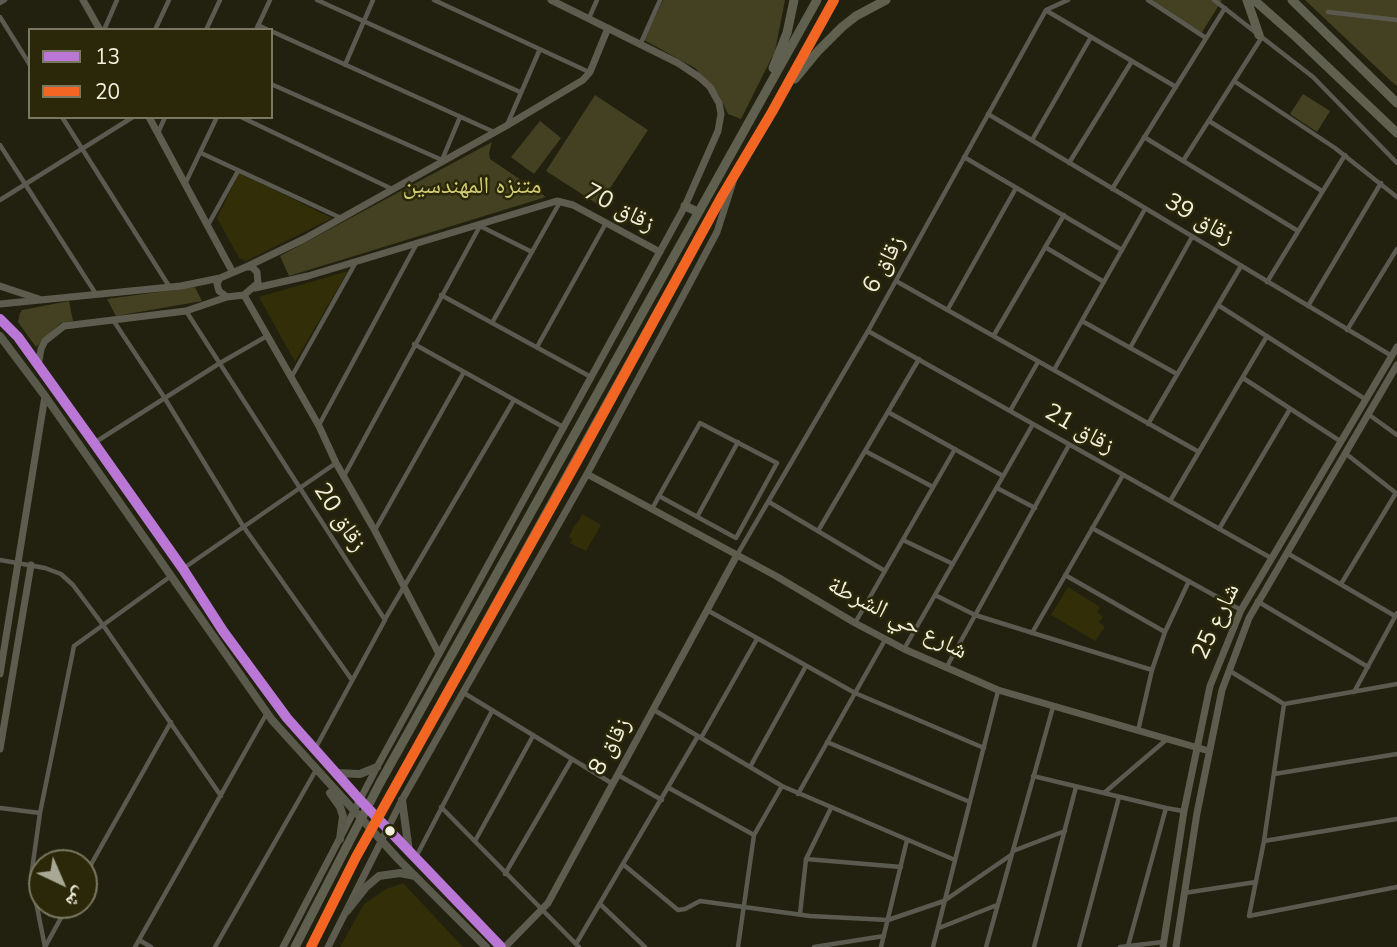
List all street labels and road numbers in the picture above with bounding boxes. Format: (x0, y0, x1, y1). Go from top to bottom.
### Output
street label: زقاق 70 (579, 178, 659, 240)
street label: زقاق 39 (1159, 188, 1239, 252)
street label: زقاق 6 (857, 231, 913, 299)
street label: زقاق 21 (1039, 399, 1119, 461)
street label: زقاق 20 (306, 478, 372, 558)
street label: شارع حي الشرطة (822, 571, 972, 667)
street label: شارع 25 (1187, 579, 1247, 665)
street label: زقاق 8 (583, 713, 639, 781)

